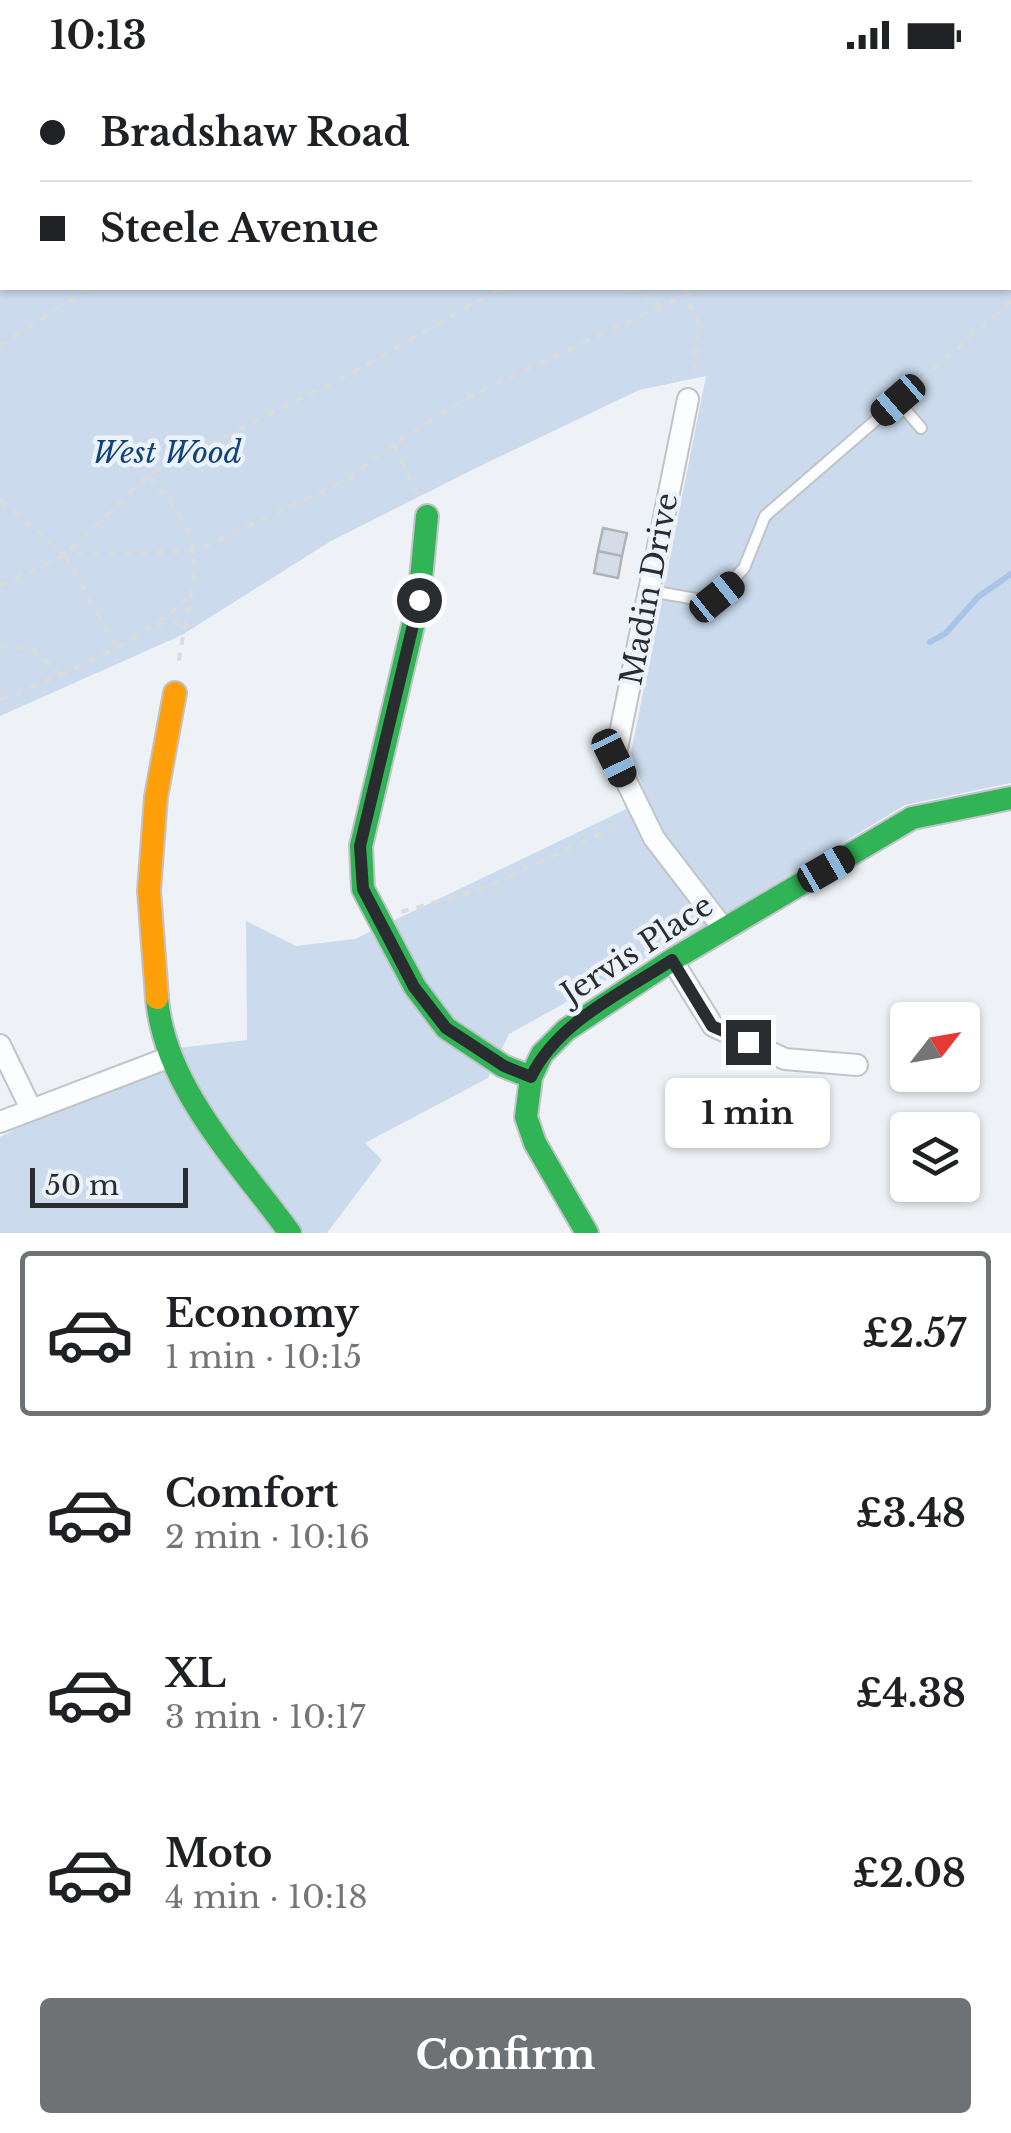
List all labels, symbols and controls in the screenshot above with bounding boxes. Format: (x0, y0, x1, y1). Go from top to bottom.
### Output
text: 10:13 (50, 12, 147, 59)
text: Bradshaw Road (100, 109, 410, 156)
text: Steele Avenue (100, 205, 379, 252)
car (866, 369, 930, 431)
park label: West Wood (92, 434, 242, 471)
street label: Madin Drive (612, 490, 686, 688)
car (684, 566, 750, 628)
route start (397, 578, 442, 623)
car (587, 724, 641, 792)
car (793, 841, 859, 897)
street label: Jervis Place (551, 886, 720, 1014)
north arrow (890, 1002, 980, 1092)
map controls (890, 1002, 980, 1202)
route end (726, 1020, 771, 1065)
callout: 1 min (666, 1077, 830, 1147)
text: 1 min (701, 1093, 794, 1133)
button: layers (890, 1112, 980, 1202)
scale bar (30, 1163, 188, 1208)
text: 50 m (45, 1168, 119, 1203)
icon: car (45, 1289, 135, 1379)
text: Economy (165, 1290, 359, 1337)
text: £2.57 (862, 1310, 966, 1357)
text: 1 min · 10:15 (165, 1337, 362, 1377)
icon: car (45, 1469, 135, 1559)
text: Comfort (165, 1470, 338, 1517)
text: £3.48 (856, 1490, 966, 1537)
text: 2 min · 10:16 (165, 1517, 370, 1557)
icon: car (45, 1649, 135, 1739)
text: XL (165, 1650, 226, 1697)
text: £4.38 (856, 1670, 966, 1717)
text: 3 min · 10:17 (165, 1697, 365, 1737)
icon: car (45, 1829, 135, 1919)
text: Moto (165, 1830, 272, 1877)
text: £2.08 (852, 1850, 966, 1897)
text: 4 min · 10:18 (165, 1877, 368, 1917)
button: Confirm (40, 1998, 971, 2113)

